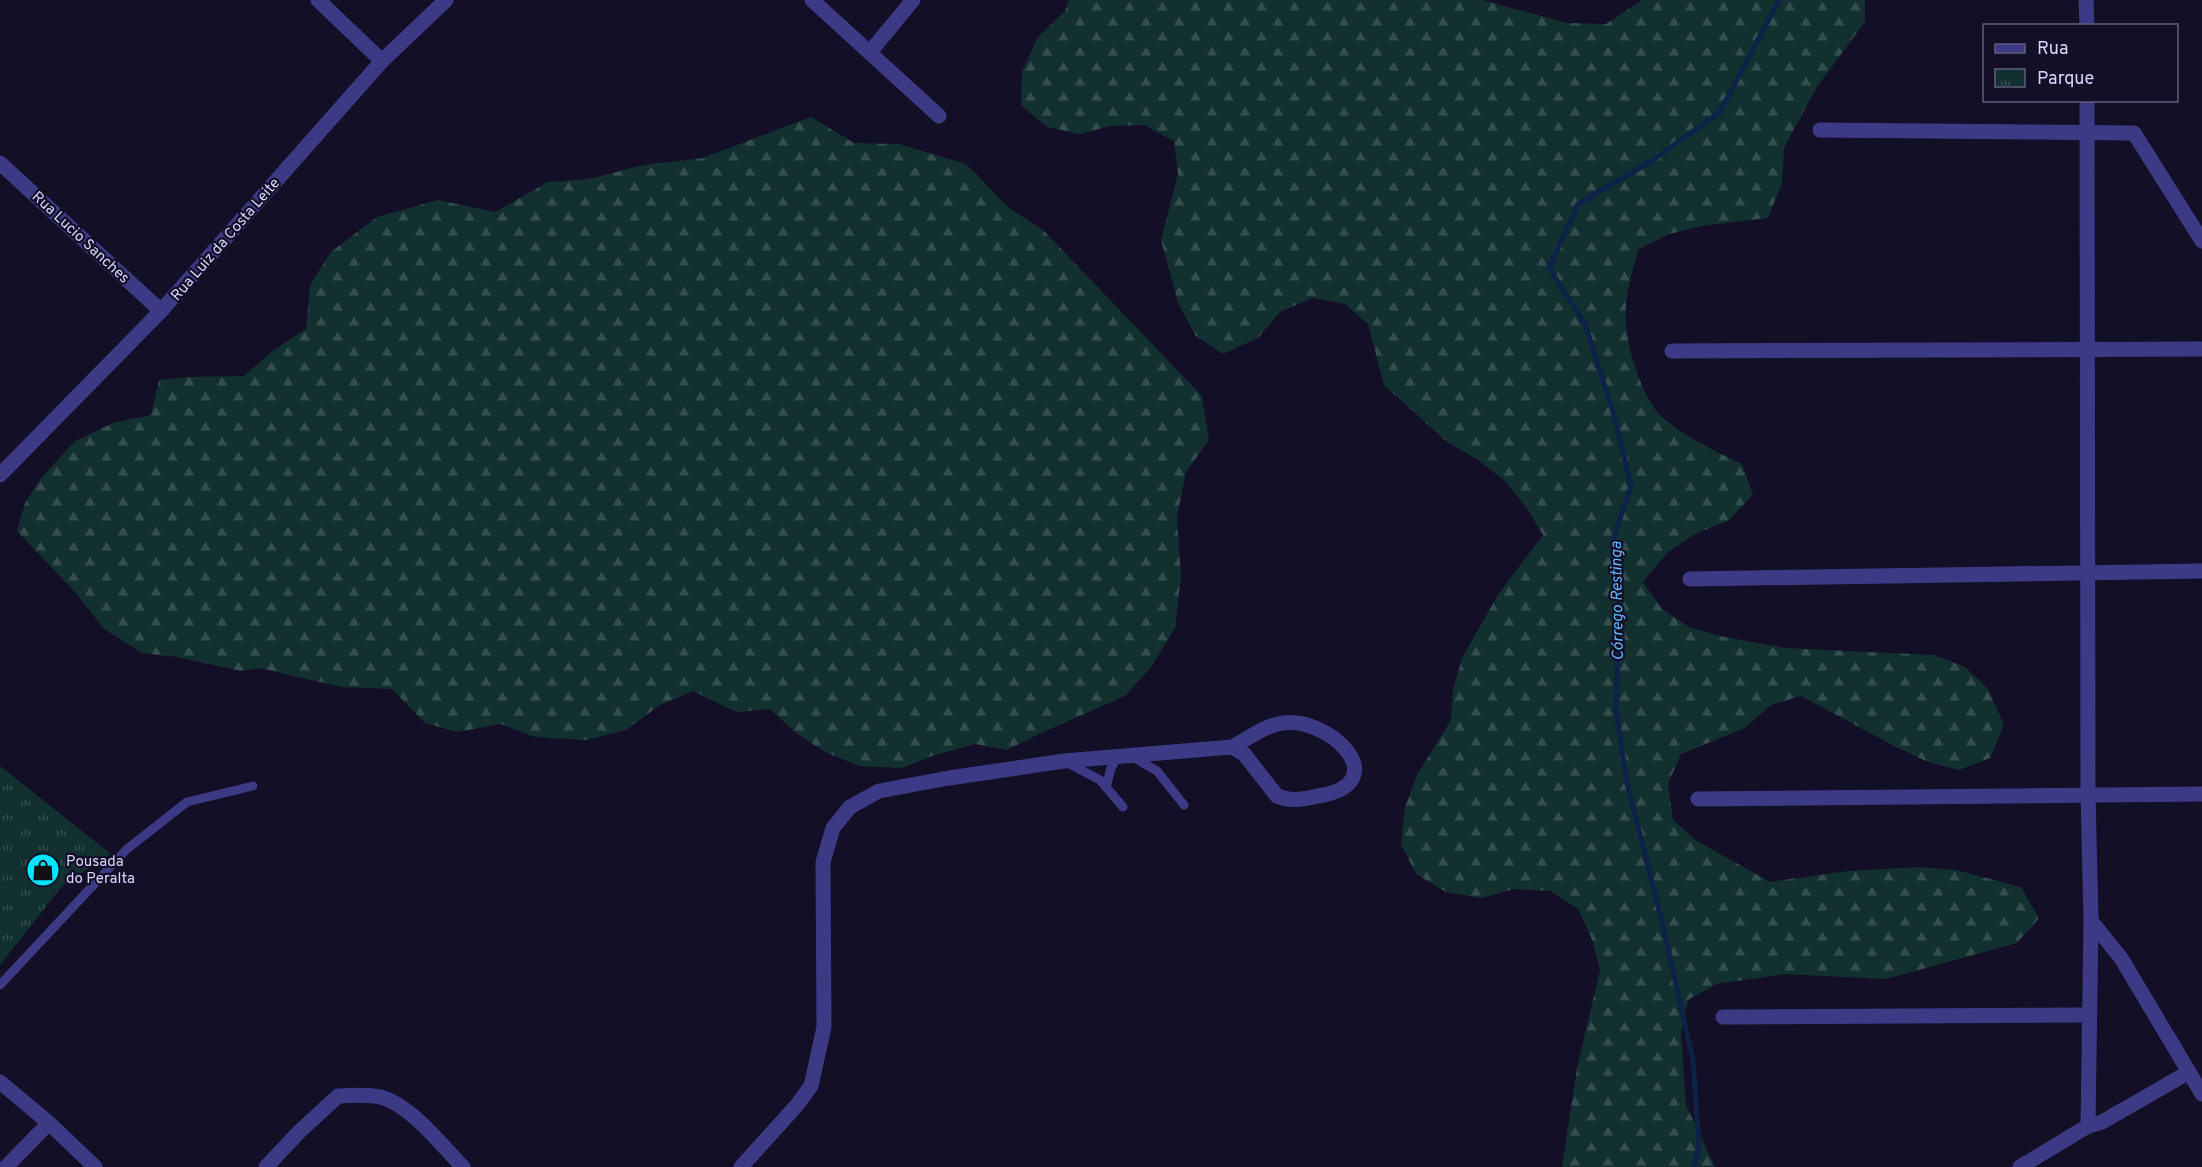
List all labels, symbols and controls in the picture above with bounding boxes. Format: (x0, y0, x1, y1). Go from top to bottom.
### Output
legend (1983, 24, 2178, 102)
text: Rua (2037, 38, 2068, 61)
text: Parque (2037, 68, 2094, 91)
street label: Rua Luiz da Costa Leite (167, 175, 285, 305)
street label: Rua Lucio Sanches (27, 188, 133, 288)
water label: Córrego Restinga (1607, 540, 1629, 661)
shop icon: Pousada do Peralta (25, 852, 61, 888)
place label: Pousada do Peralta (66, 853, 135, 889)

